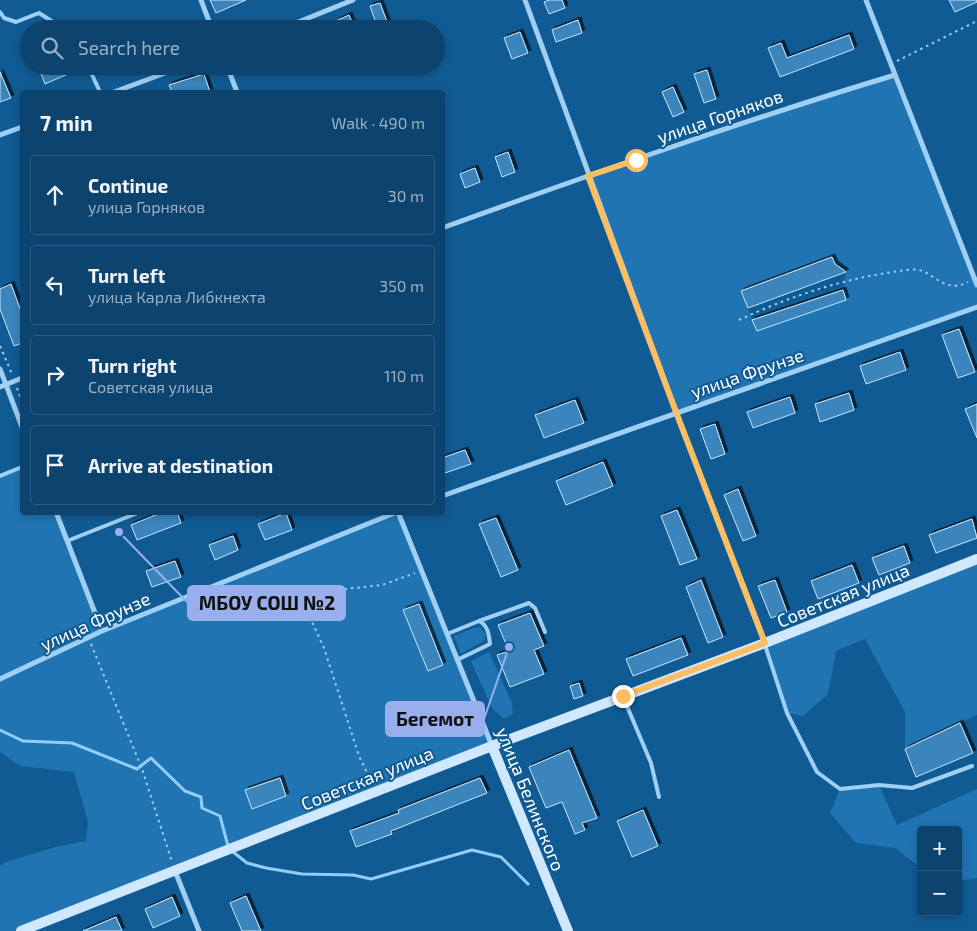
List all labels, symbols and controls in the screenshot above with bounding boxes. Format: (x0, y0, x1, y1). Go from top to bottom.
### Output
search box (20, 20, 445, 75)
icon: search (38, 34, 66, 62)
text: Search here (78, 36, 180, 59)
street label: улица Горняков (654, 84, 786, 148)
text: 7 min (40, 110, 93, 135)
text: Walk · 490 m (331, 113, 425, 132)
route start (625, 149, 648, 172)
text: Continue (88, 174, 168, 197)
icon: ahead (41, 181, 69, 209)
text: 30 m (388, 186, 424, 205)
text: улица Горняков (88, 197, 205, 216)
text: Turn left (88, 264, 165, 287)
icon: left (41, 271, 69, 299)
text: 350 m (379, 276, 424, 295)
text: улица Карла Либкнехта (88, 287, 266, 306)
street label: улица Фрунзе (688, 343, 806, 403)
text: Turn right (88, 354, 176, 377)
icon: right (41, 361, 69, 389)
text: 110 m (384, 366, 424, 385)
text: Советская улица (88, 377, 213, 396)
icon: arrive (41, 451, 69, 479)
text: Arrive at destination (88, 454, 273, 477)
street label: Советская улица (774, 558, 912, 632)
callout: МБОУ СОШ №2 (188, 586, 345, 620)
street label: улица Фрунзе (37, 587, 153, 655)
text: МБОУ СОШ №2 (199, 591, 335, 614)
route end (612, 685, 635, 708)
callout: Бегемот (386, 702, 484, 736)
text: Бегемот (396, 707, 474, 730)
street label: улица Белинского (492, 724, 570, 874)
street label: Советская улица (298, 741, 436, 815)
map controls (917, 826, 962, 916)
button: + (917, 826, 962, 871)
button: − (917, 871, 962, 916)

